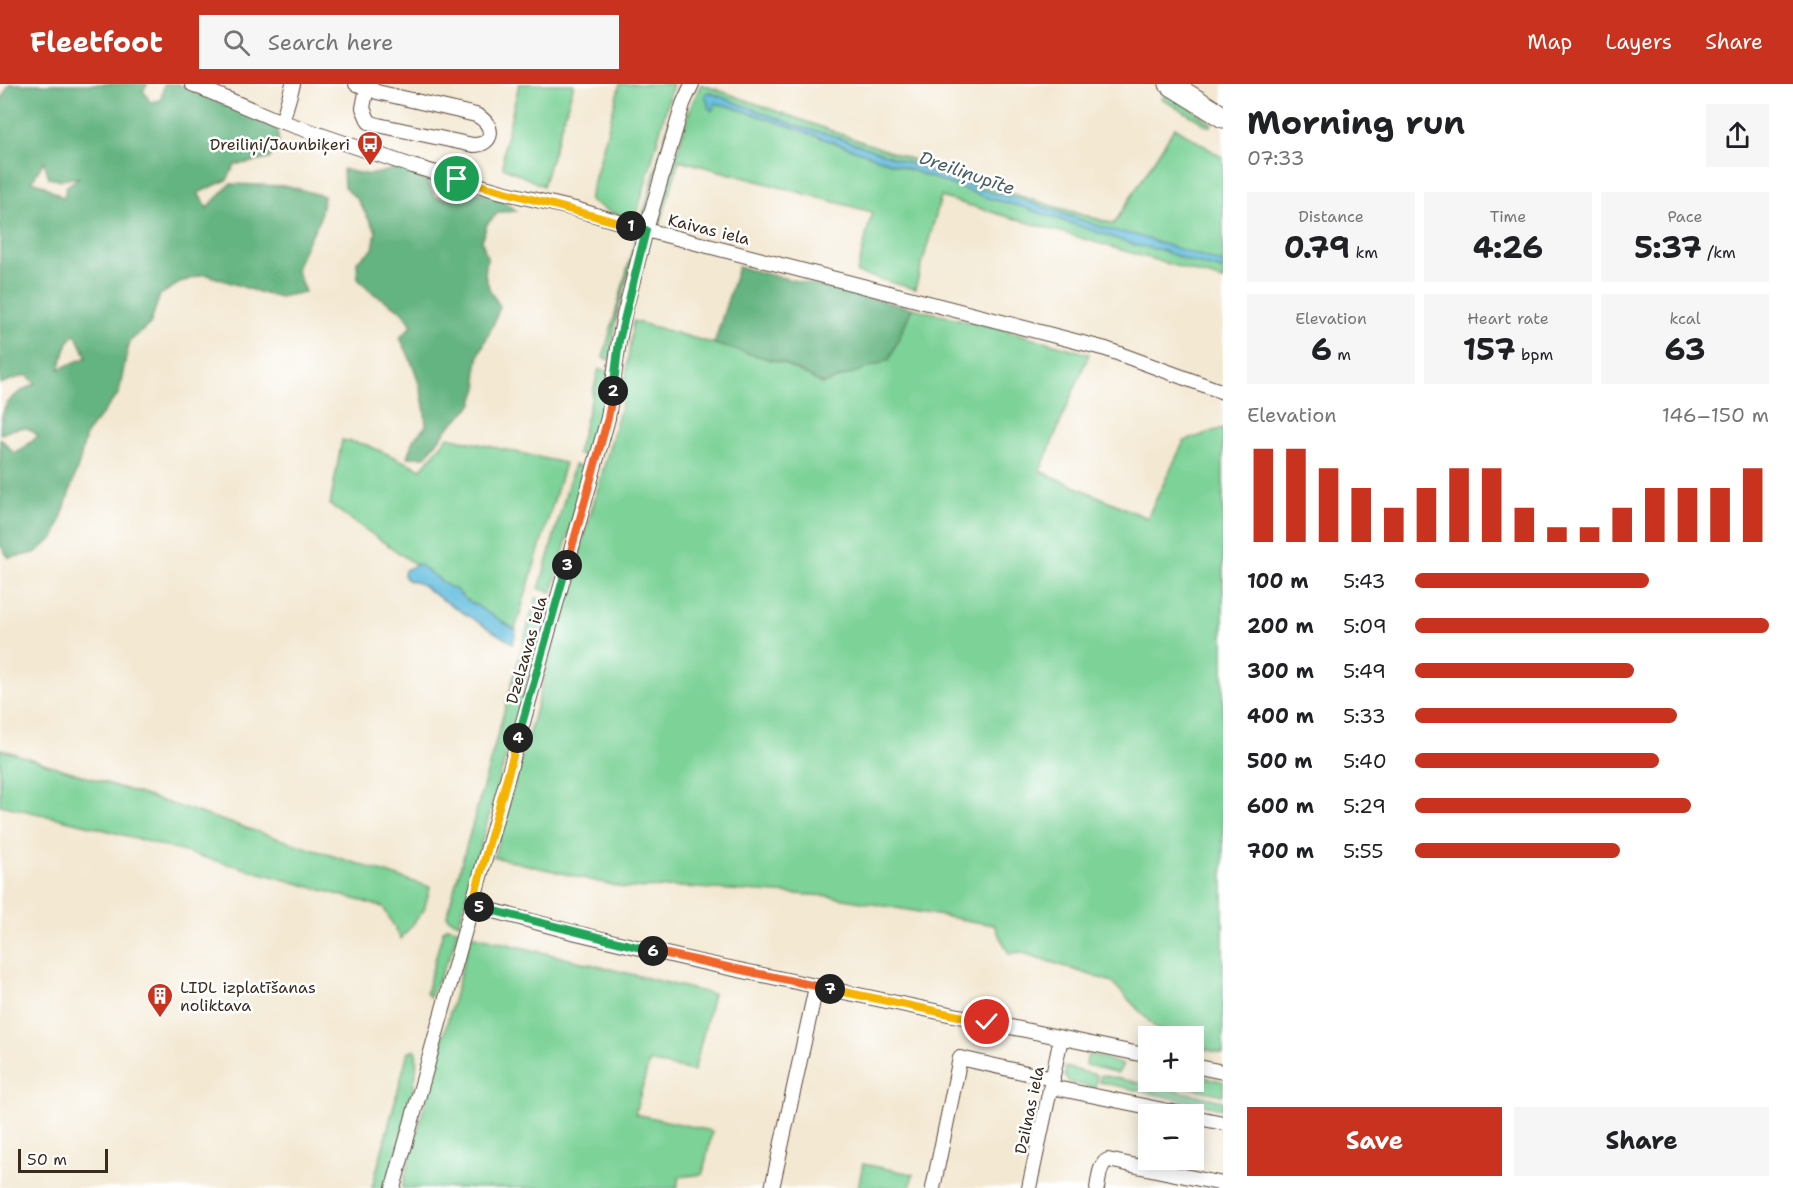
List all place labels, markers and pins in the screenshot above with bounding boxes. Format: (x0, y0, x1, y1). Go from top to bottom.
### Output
bus stop icon: Dreiliņi/Jaunbiķeri (355, 129, 385, 167)
place label: Dreiliņi/Jaunbiķeri (210, 134, 350, 156)
pin (431, 153, 482, 204)
pin: 1 (616, 211, 646, 241)
pin: 2 (598, 376, 628, 406)
pin: 3 (552, 550, 582, 580)
pin: 4 (503, 723, 533, 753)
pin: 5 (464, 892, 494, 922)
pin: 6 (638, 936, 668, 966)
pin: 7 (815, 974, 845, 1004)
place label: LIDL izplatīšanas noliktava (180, 977, 316, 1016)
building icon: LIDL izplatīšanas noliktava (145, 981, 175, 1019)
pin (961, 996, 1012, 1047)

